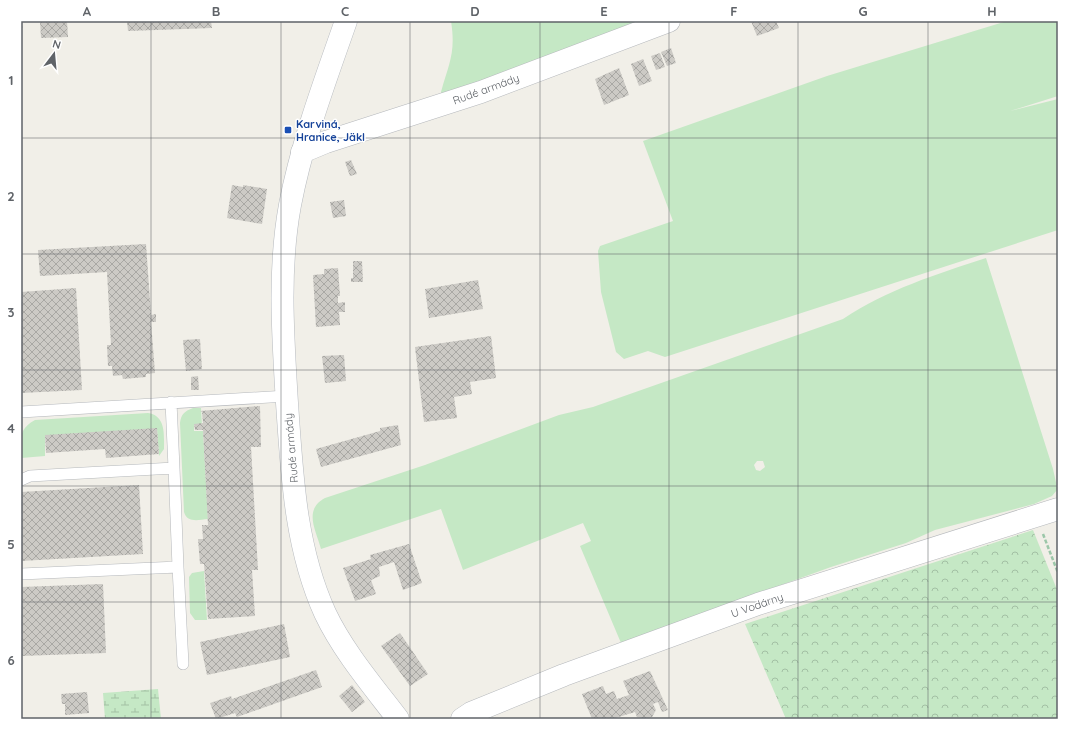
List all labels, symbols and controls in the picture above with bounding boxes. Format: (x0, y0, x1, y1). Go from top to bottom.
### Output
text: A (83, 3, 92, 19)
text: B (212, 3, 220, 19)
text: C (341, 3, 349, 19)
text: D (470, 3, 480, 19)
text: E (600, 3, 608, 19)
text: F (730, 3, 738, 19)
text: G (858, 3, 868, 19)
text: H (987, 3, 997, 19)
north arrow (34, 34, 74, 74)
text: N (51, 37, 63, 52)
street label: Rudé armády (451, 70, 521, 108)
text: 1 (8, 72, 14, 88)
place label: Karviná, Hranice, Jäkl (296, 117, 365, 144)
marker: Karviná, Hranice, Jäkl (283, 125, 293, 135)
text: 2 (7, 188, 15, 204)
text: 3 (8, 304, 15, 320)
street label: Rudé armády (281, 413, 301, 483)
text: 4 (7, 420, 15, 436)
text: 5 (7, 536, 15, 552)
street label: U Vodárny (729, 589, 785, 621)
text: 6 (7, 652, 15, 668)

